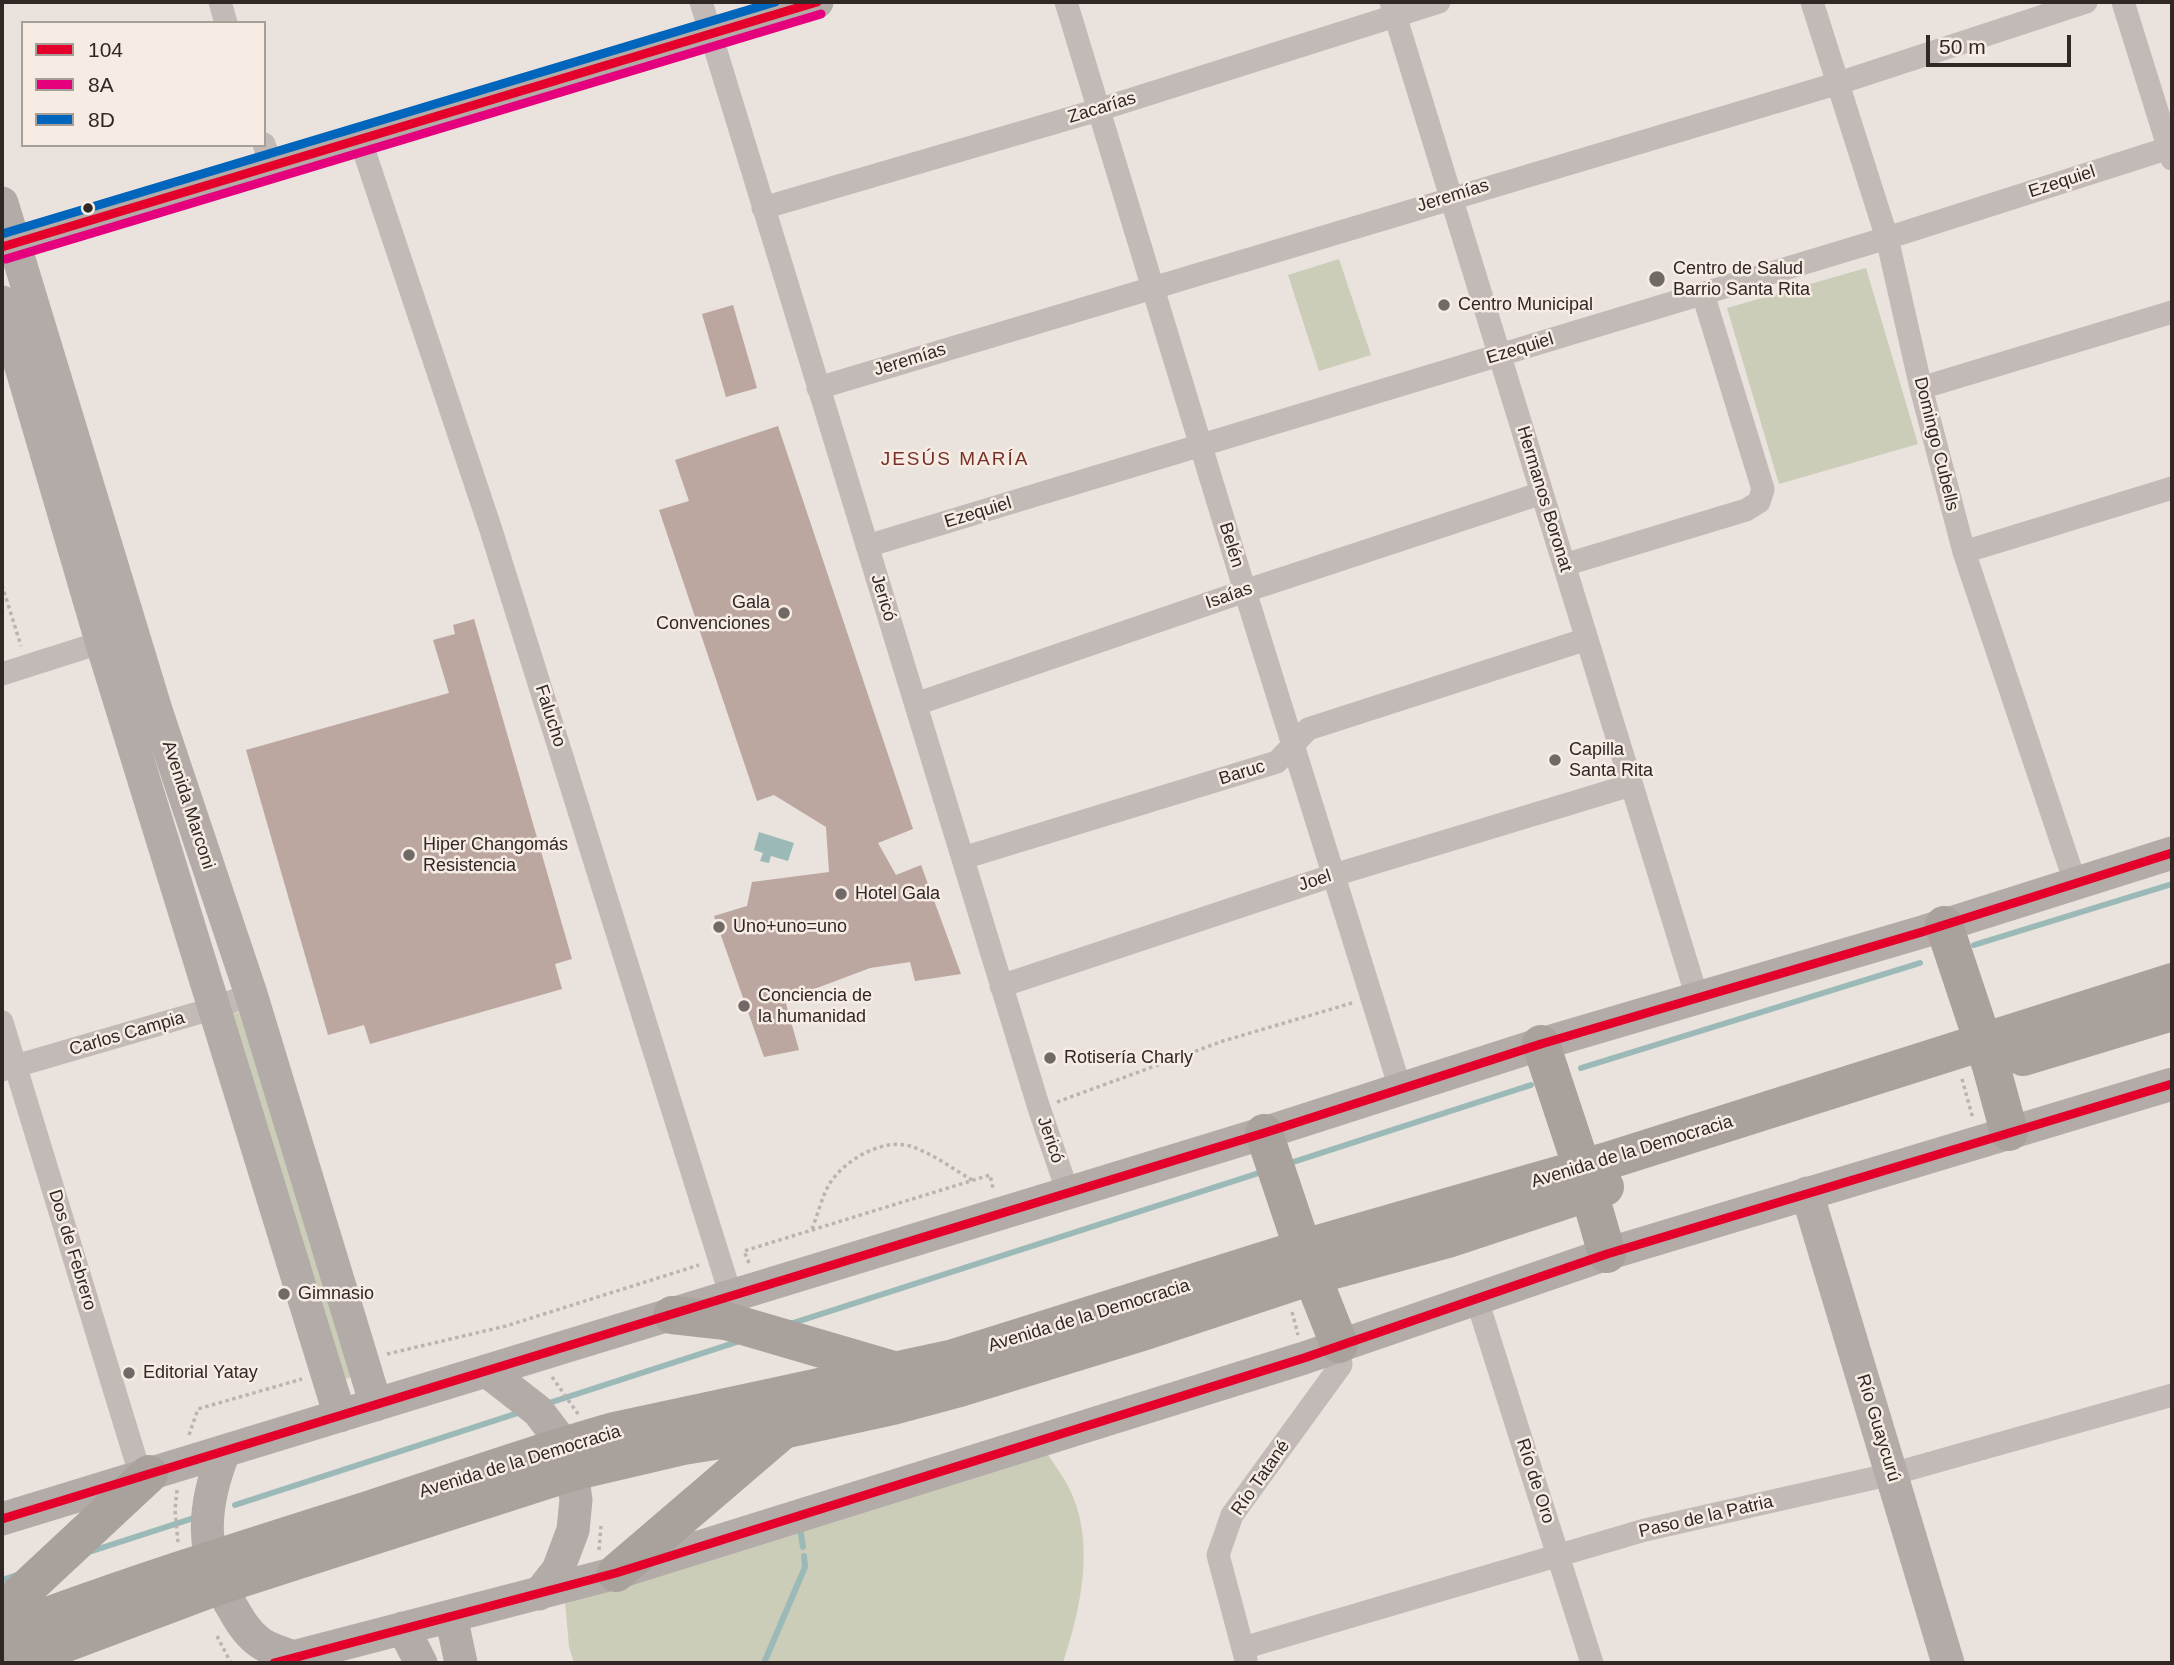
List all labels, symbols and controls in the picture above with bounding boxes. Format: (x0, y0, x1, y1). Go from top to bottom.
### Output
legend (21, 21, 266, 147)
scale bar (1929, 21, 2074, 65)
text: 50 m (1939, 35, 1986, 58)
text: 104 (88, 38, 123, 61)
text: 8A (88, 73, 114, 96)
street label: Zacarías (1065, 87, 1139, 129)
text: 8D (88, 108, 115, 131)
street label: Ezequiel (2026, 161, 2098, 203)
street label: Jeremías (1414, 175, 1492, 217)
unlabelled marker (81, 201, 95, 215)
place label: Centro de Salud Barrio Santa Rita (1673, 258, 1810, 300)
marker: Centro de Salud Barrio Santa Rita (1647, 269, 1667, 289)
place label: Centro Municipal (1458, 294, 1593, 316)
marker: Centro Municipal (1436, 297, 1452, 313)
street label: Ezequiel (1484, 329, 1556, 369)
street label: Jeremías (871, 339, 949, 381)
street label: Domingo Cubells (1909, 375, 1963, 513)
street label: Hermanos Boronat (1512, 424, 1576, 574)
district label: JESÚS MARÍA (882, 449, 1028, 471)
street label: Ezequiel (942, 493, 1014, 533)
street label: Belén (1214, 520, 1248, 570)
street label: Jericó (866, 572, 900, 624)
street label: Isaías (1203, 578, 1255, 614)
place label: Gala Convenciones (656, 592, 770, 634)
marker: Gala Convenciones (776, 605, 792, 621)
street label: Falucho (530, 682, 570, 750)
street label: Avenida Marconi (157, 738, 219, 872)
place label: Capilla Santa Rita (1569, 739, 1653, 782)
marker: Capilla Santa Rita (1547, 752, 1563, 768)
street label: Baruc (1216, 756, 1268, 790)
place label: Hiper Changomás Resistencia (423, 834, 568, 876)
marker: Hiper Changomás Resistencia (401, 847, 417, 863)
street label: Joel (1296, 866, 1334, 896)
place label: Hotel Gala (855, 883, 940, 905)
marker: Hotel Gala (833, 886, 849, 902)
place label: Uno+uno=uno (733, 916, 847, 938)
marker: Uno+uno=uno (711, 919, 727, 935)
place label: Conciencia de la humanidad (758, 985, 872, 1028)
marker: Conciencia de la humanidad (736, 998, 752, 1014)
street label: Carlos Campia (67, 1007, 187, 1061)
place label: Rotisería Charly (1064, 1047, 1193, 1069)
marker: Rotisería Charly (1042, 1050, 1058, 1066)
street label: Avenida de la Democracia (1529, 1111, 1735, 1193)
street label: Jericó (1032, 1114, 1068, 1166)
street label: Dos de Febrero (43, 1187, 101, 1313)
street label: Avenida de la Democracia (986, 1275, 1192, 1357)
place label: Gimnasio (298, 1283, 374, 1305)
marker: Gimnasio (276, 1286, 292, 1302)
place label: Editorial Yatay (143, 1362, 258, 1384)
marker: Editorial Yatay (121, 1365, 137, 1381)
street label: Río Guaycurú (1851, 1372, 1905, 1484)
street label: Avenida de la Democracia (417, 1421, 623, 1503)
street label: Río Tatané (1227, 1436, 1295, 1520)
street label: Río de Oro (1511, 1436, 1559, 1526)
street label: Paso de la Patria (1637, 1491, 1775, 1543)

